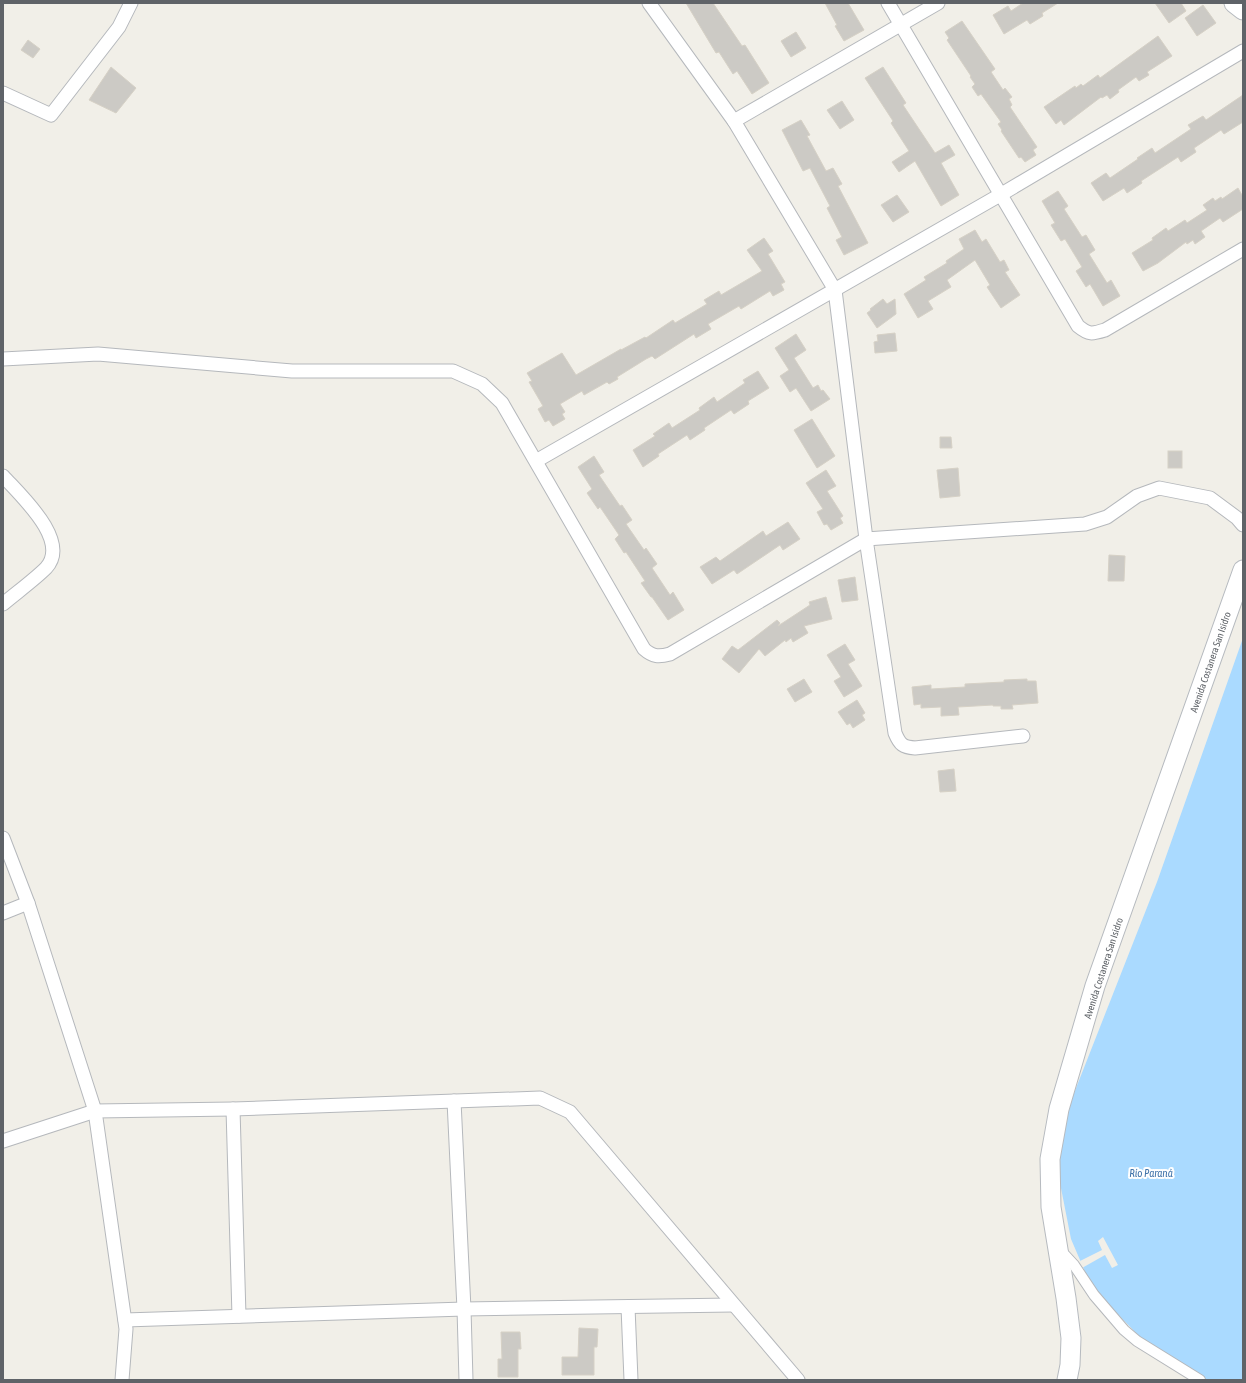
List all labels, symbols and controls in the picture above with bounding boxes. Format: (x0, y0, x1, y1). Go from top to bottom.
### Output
street label: Avenida Costanera San Isidro (1188, 610, 1233, 714)
street label: Avenida Costanera San Isidro (1082, 916, 1125, 1020)
water label: Río Paraná (1129, 1167, 1173, 1179)

